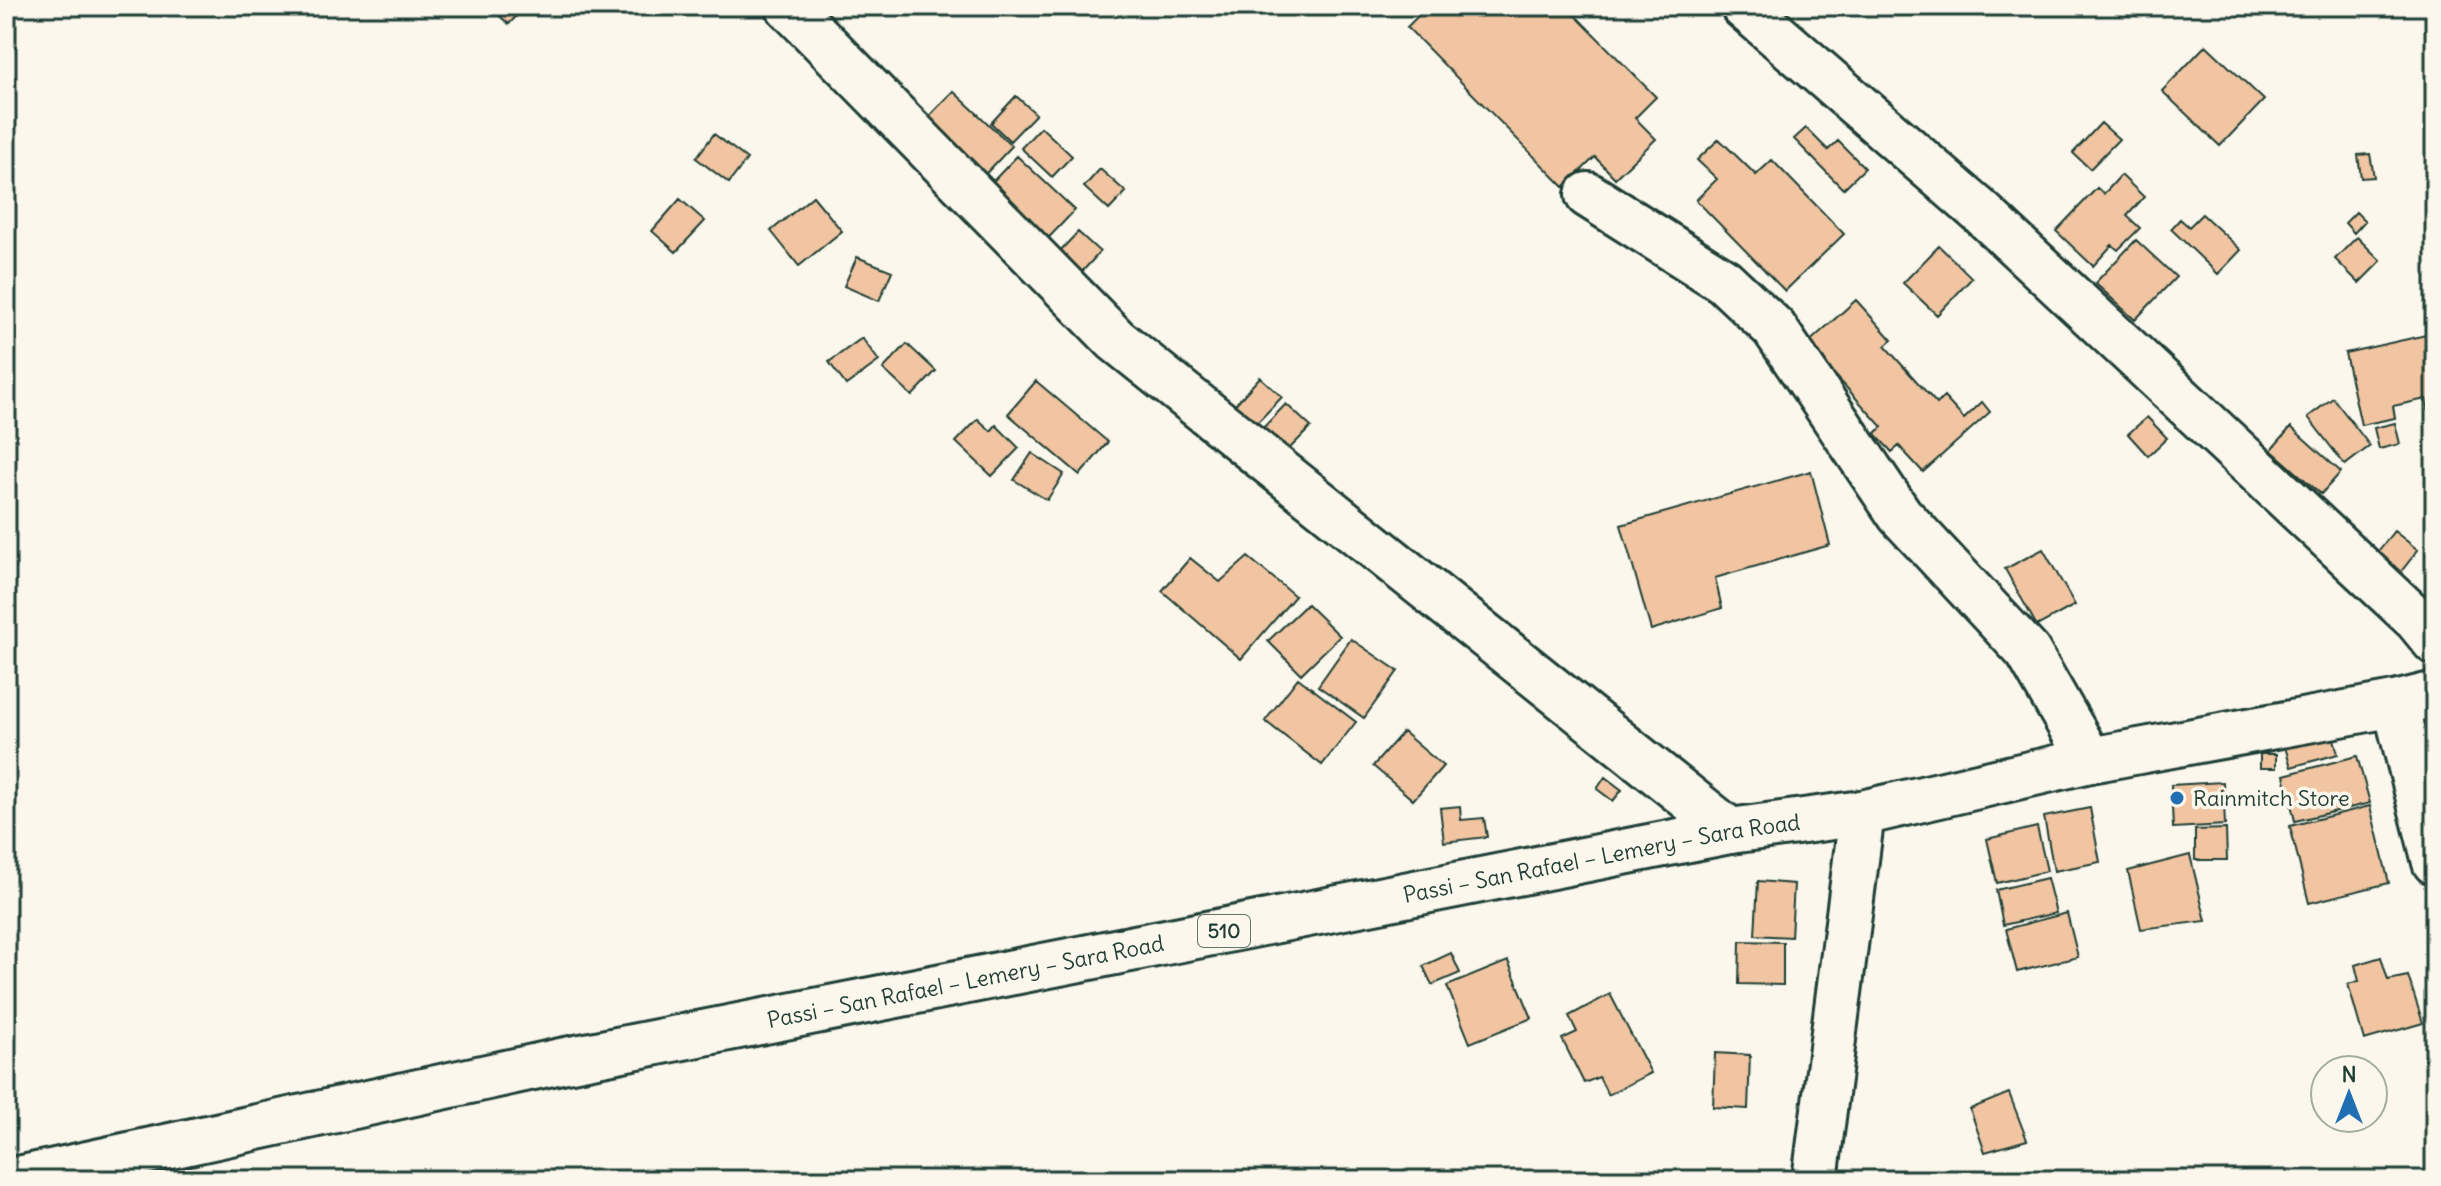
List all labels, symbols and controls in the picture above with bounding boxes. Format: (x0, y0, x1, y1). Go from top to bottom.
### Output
place label: Rainmitch Store (2193, 784, 2350, 812)
marker: Rainmitch Store (2168, 789, 2186, 807)
street label: Passi – San Rafael – Lemery – Sara Road (1401, 808, 1802, 909)
road number: 510 (1198, 915, 1250, 947)
street label: Passi – San Rafael – Lemery – Sara Road (765, 929, 1166, 1034)
north arrow (2309, 1054, 2389, 1134)
text: N (2341, 1060, 2357, 1088)

